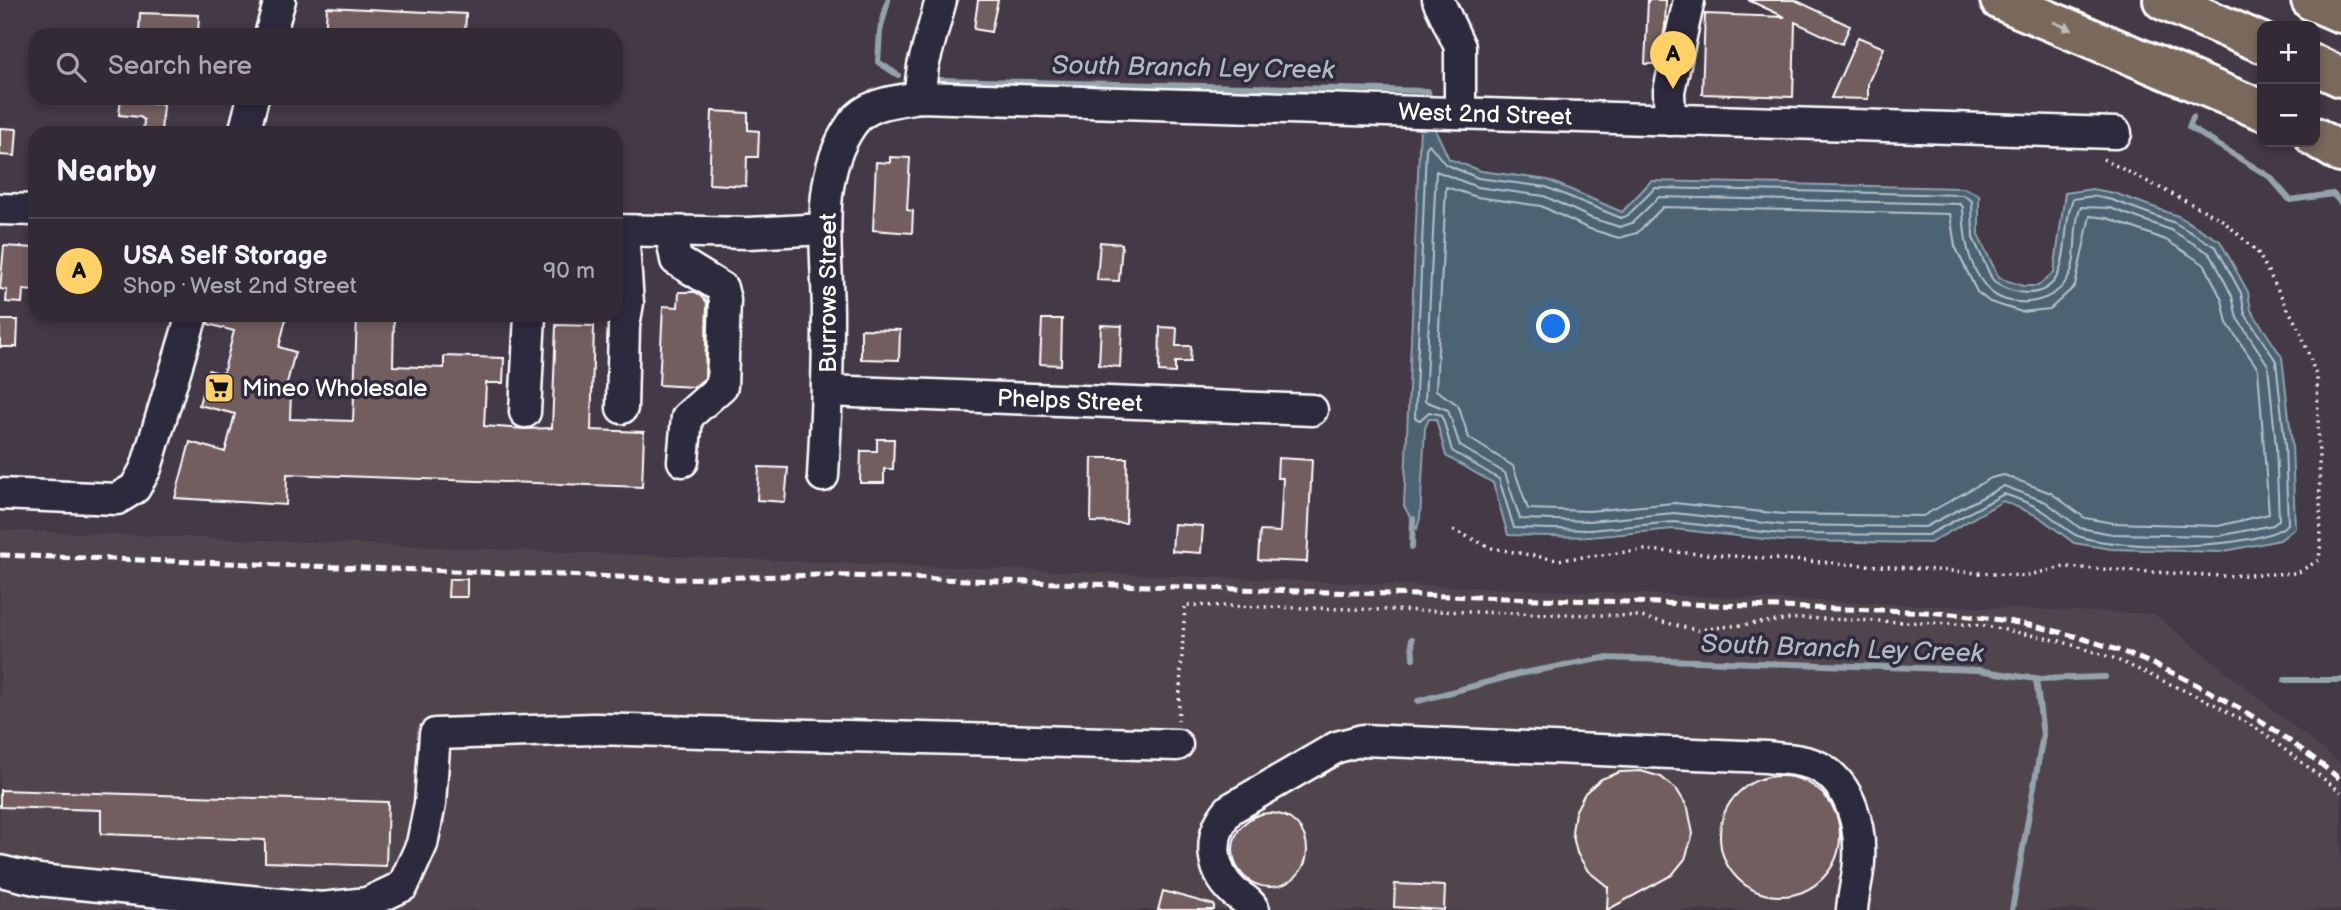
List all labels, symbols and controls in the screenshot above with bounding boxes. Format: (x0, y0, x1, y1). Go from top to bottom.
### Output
one-way arrow (2052, 21, 2073, 32)
map controls (2257, 21, 2320, 147)
button: + (2257, 21, 2320, 84)
search box (28, 28, 623, 105)
pin: A (1650, 31, 1696, 89)
icon: search (52, 48, 90, 86)
text: Search here (108, 51, 252, 82)
water label: South Branch Ley Creek (1051, 51, 1336, 86)
button: − (2257, 84, 2320, 147)
street label: West 2nd Street (1398, 97, 1573, 132)
text: Nearby (56, 154, 156, 190)
street label: Burrows Street (814, 212, 843, 373)
text: USA Self Storage (123, 241, 327, 272)
text: A (72, 257, 86, 285)
text: 90 m (543, 257, 595, 285)
text: Shop · West 2nd Street (123, 272, 357, 300)
your location (1536, 309, 1570, 343)
supermarket icon: Mineo Wholesale (202, 371, 236, 405)
place label: Mineo Wholesale (242, 374, 427, 403)
street label: Phelps Street (996, 384, 1144, 418)
water label: South Branch Ley Creek (1700, 629, 1985, 670)

